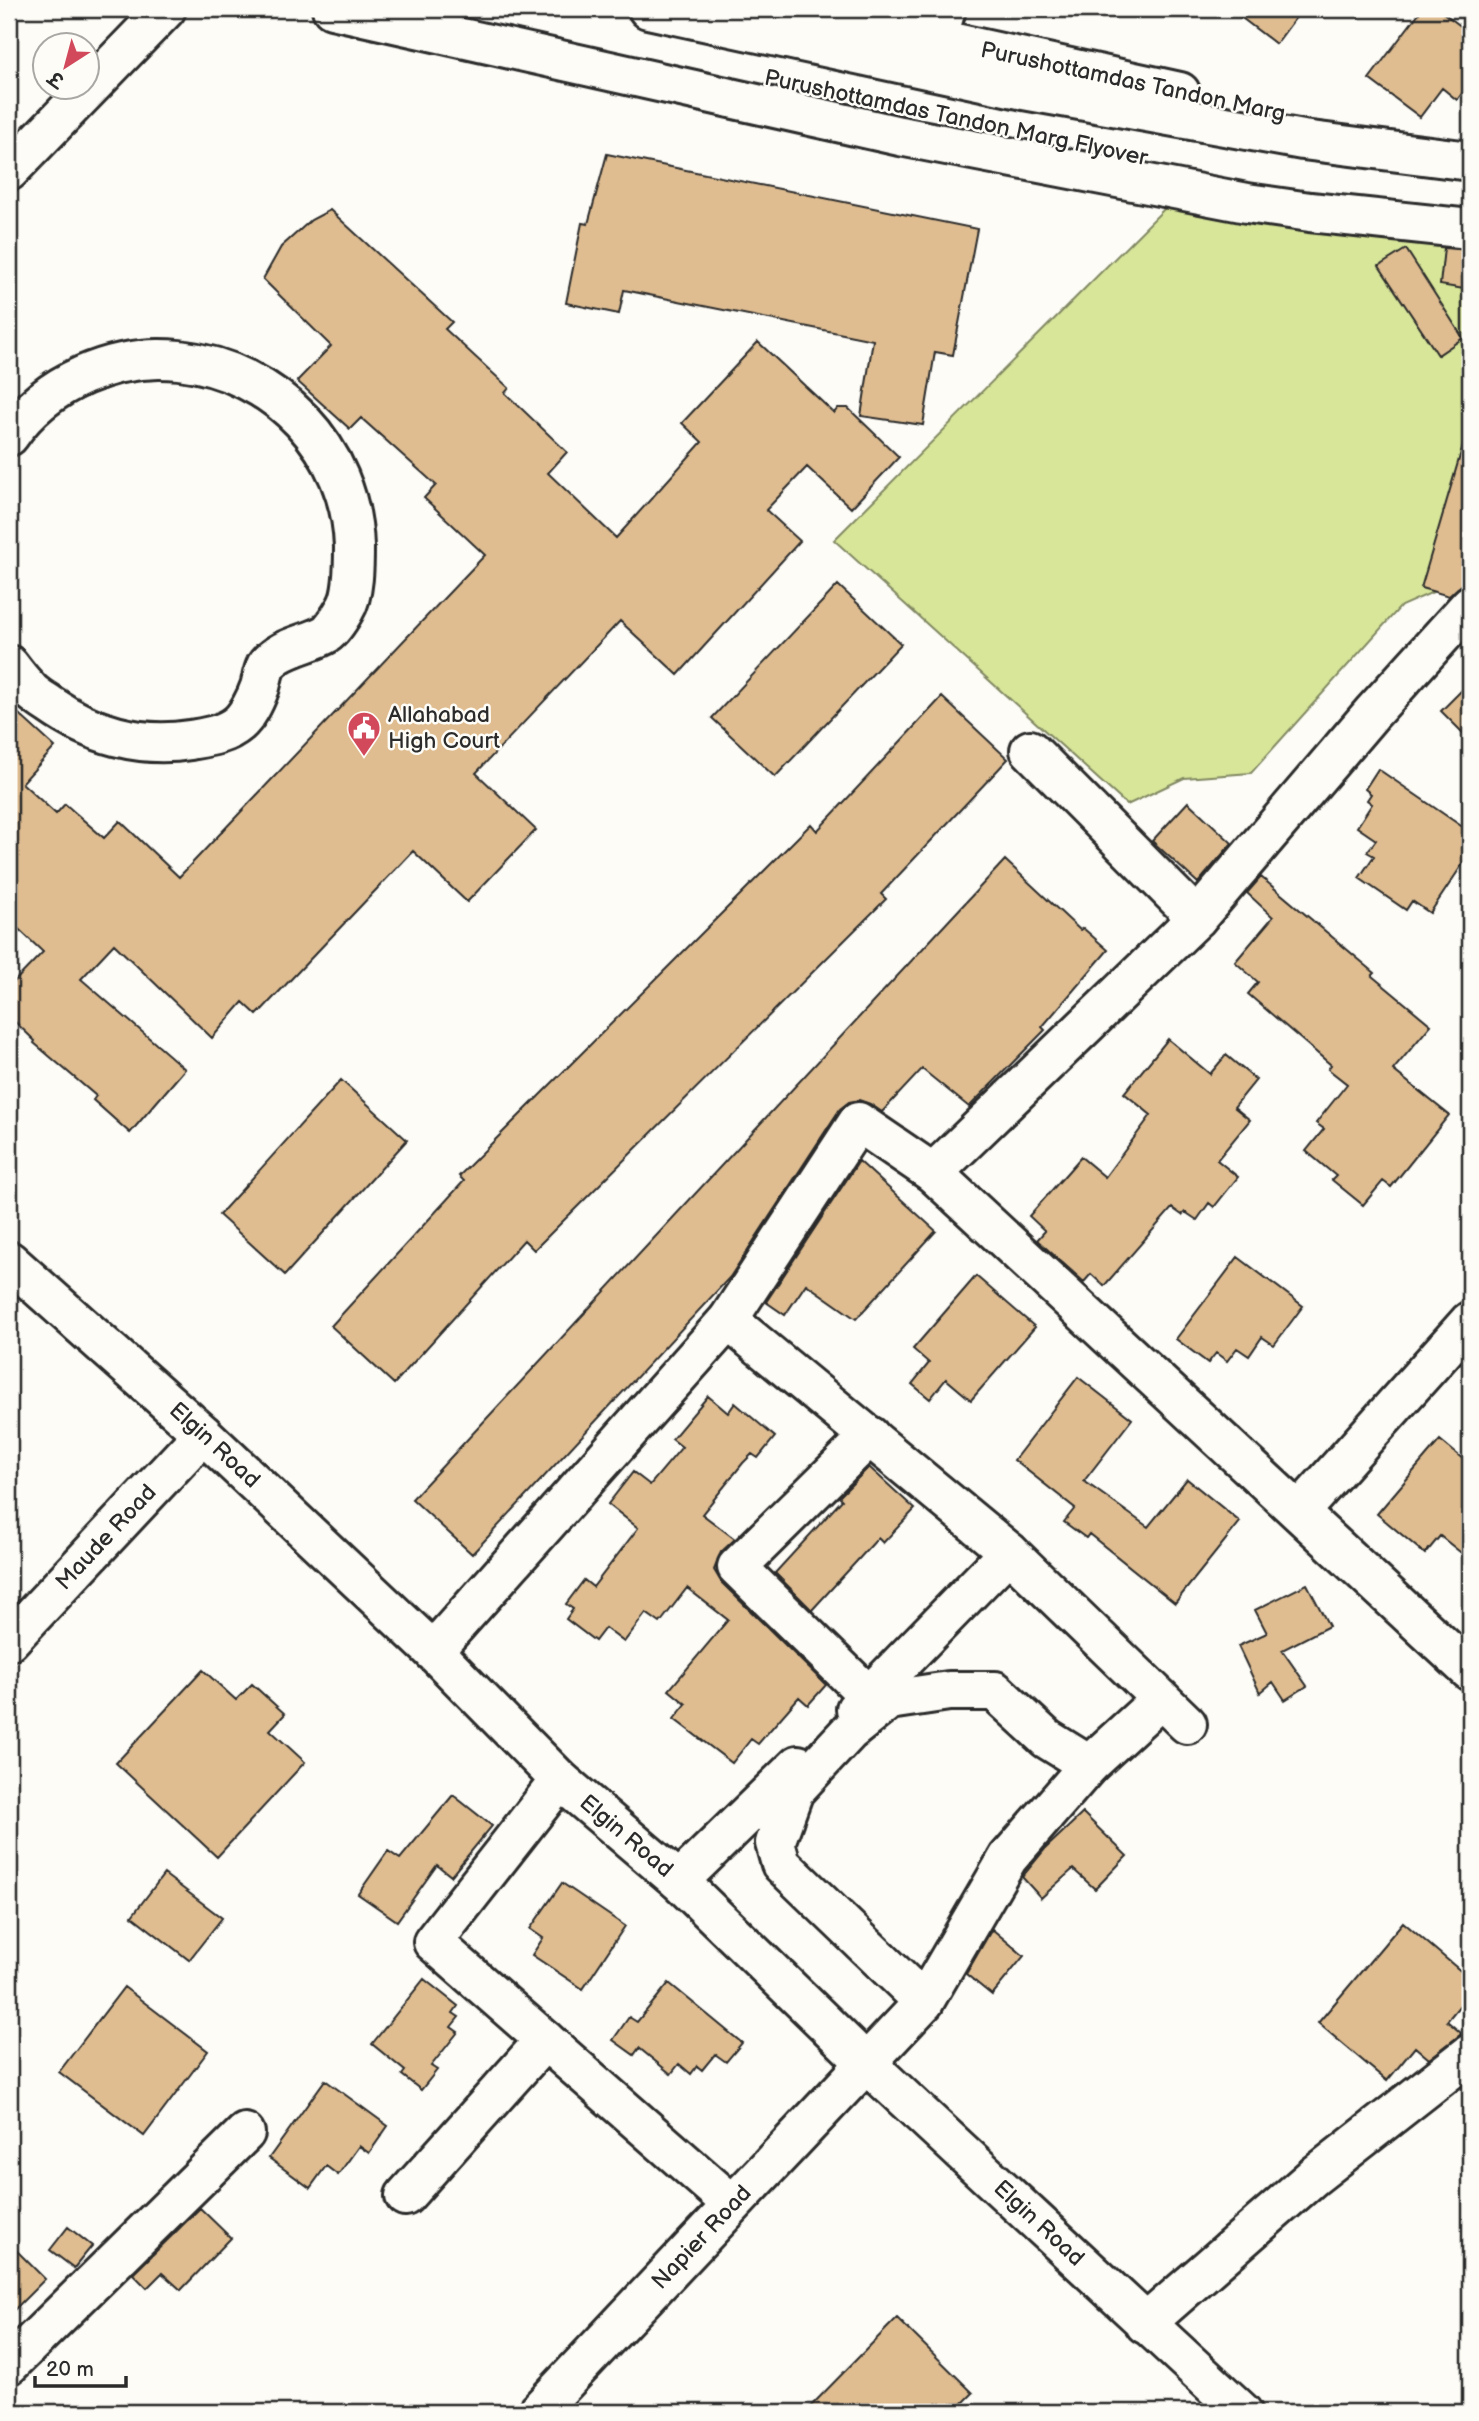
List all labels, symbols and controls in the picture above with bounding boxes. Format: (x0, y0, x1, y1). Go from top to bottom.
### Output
north arrow (32, 32, 102, 102)
street label: Purushottamdas Tandon Marg (978, 36, 1288, 128)
text: उ (43, 64, 70, 93)
street label: Purushottamdas Tandon Marg Flyover (762, 64, 1151, 172)
place label: Allahabad High Court (388, 701, 500, 755)
public building icon: Allahabad High Court (345, 709, 383, 758)
street label: Elgin Road (163, 1396, 266, 1494)
street label: Maude Road (50, 1479, 162, 1596)
street label: Elgin Road (574, 1789, 679, 1884)
street label: Elgin Road (988, 2174, 1090, 2272)
street label: Napier Road (646, 2180, 758, 2295)
scale bar (35, 2344, 126, 2388)
text: 20 m (46, 2357, 94, 2382)

